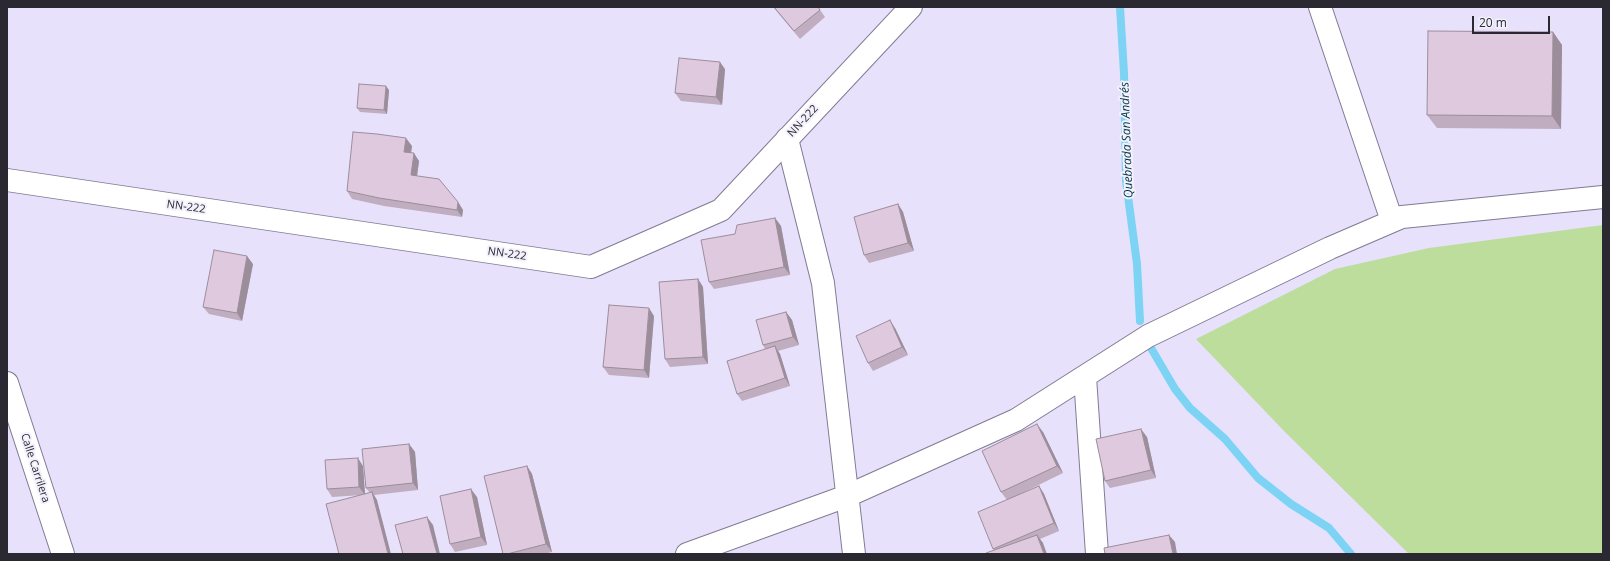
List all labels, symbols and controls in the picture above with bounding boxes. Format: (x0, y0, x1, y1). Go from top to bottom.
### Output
scale bar (1474, 8, 1552, 34)
text: 20 m (1479, 14, 1507, 31)
water label: Quebrada San Andrés (1118, 82, 1136, 198)
street label: NN-222 (785, 102, 821, 140)
street label: NN-222 (166, 198, 206, 216)
street label: NN-222 (487, 245, 527, 263)
street label: Calle Carrilera (18, 432, 52, 504)

